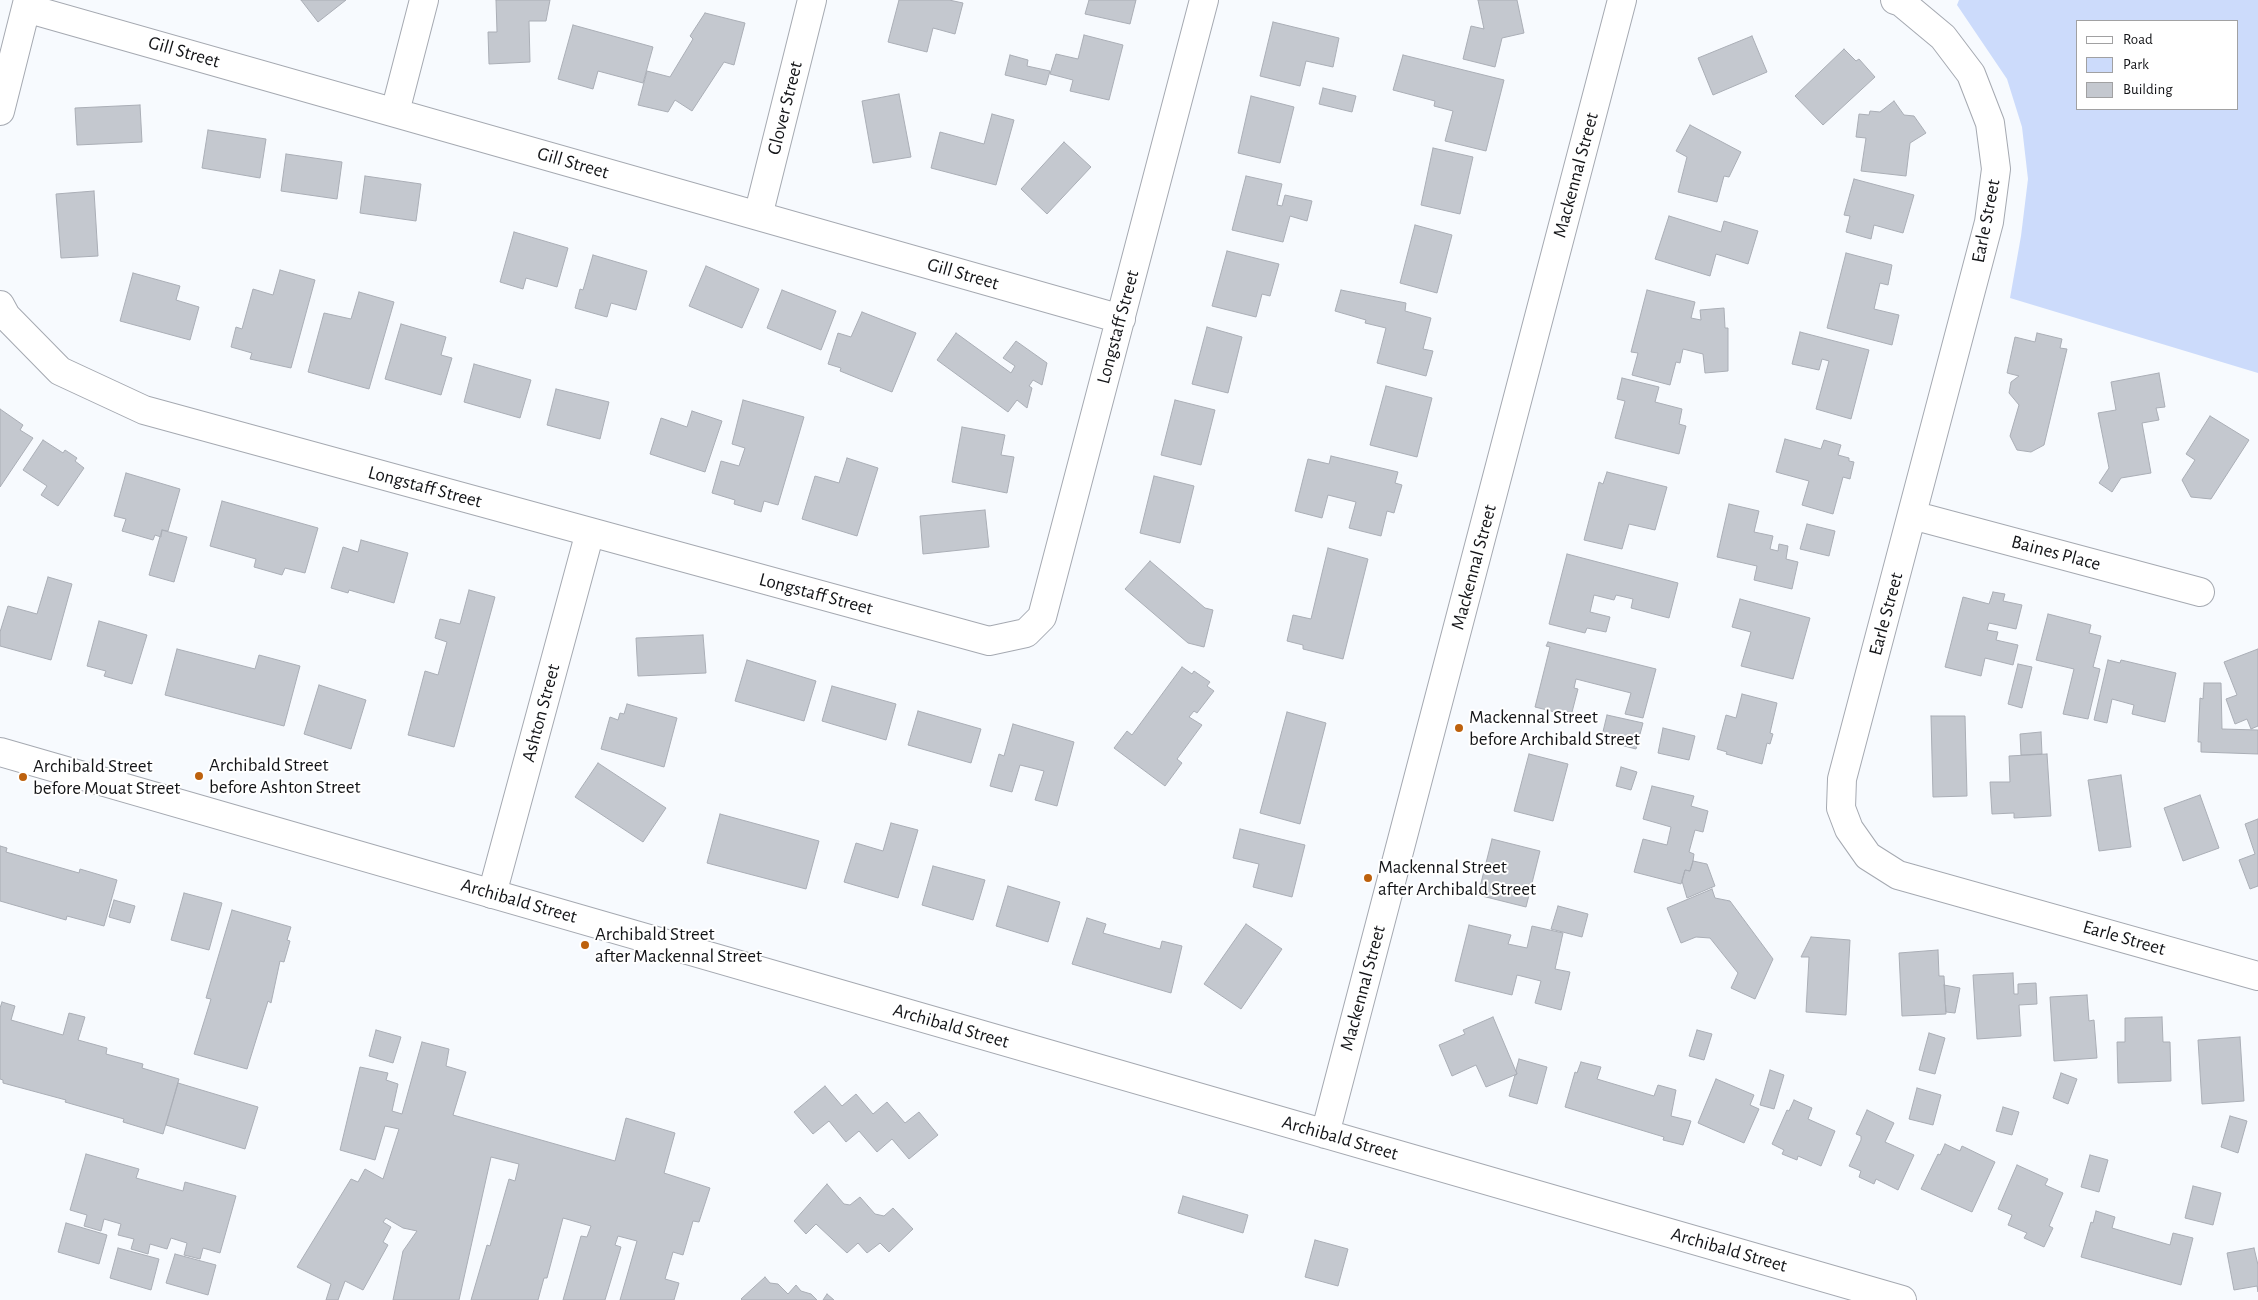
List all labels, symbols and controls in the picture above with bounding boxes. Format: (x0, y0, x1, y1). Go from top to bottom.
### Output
legend (2076, 20, 2238, 110)
street label: Gill Street (146, 31, 222, 73)
text: Road (2123, 32, 2153, 47)
text: Park (2123, 57, 2149, 72)
street label: Glover Street (762, 59, 808, 157)
text: Building (2123, 82, 2173, 97)
street label: Mackennal Street (1548, 110, 1604, 240)
street label: Gill Street (535, 142, 611, 184)
street label: Earle Street (1967, 177, 2005, 265)
street label: Gill Street (925, 253, 1001, 295)
street label: Longstaff Street (1092, 268, 1144, 386)
street label: Longstaff Street (366, 461, 484, 513)
street label: Mackennal Street (1446, 502, 1502, 632)
street label: Baines Place (2009, 530, 2103, 576)
street label: Longstaff Street (757, 568, 875, 620)
street label: Earle Street (1864, 570, 1908, 658)
street label: Ashton Street (517, 662, 565, 764)
place label: Mackennal Street before Archibald Street (1469, 706, 1640, 750)
marker: Mackennal Street before Archibald Street (1453, 722, 1465, 734)
place label: Archibald Street before Ashton Street (209, 754, 361, 798)
place label: Archibald Street before Mouat Street (33, 755, 180, 799)
marker: Archibald Street before Ashton Street (193, 770, 205, 782)
marker: Archibald Street before Mouat Street (17, 771, 29, 783)
place label: Mackennal Street after Archibald Street (1378, 856, 1536, 900)
marker: Mackennal Street after Archibald Street (1362, 872, 1374, 884)
street label: Archibald Street (458, 874, 580, 928)
street label: Earle Street (2080, 915, 2168, 961)
place label: Archibald Street after Mackennal Street (595, 923, 762, 967)
street label: Mackennal Street (1335, 923, 1391, 1053)
marker: Archibald Street after Mackennal Street (579, 939, 591, 951)
street label: Archibald Street (890, 999, 1012, 1053)
street label: Archibald Street (1279, 1111, 1401, 1165)
street label: Archibald Street (1668, 1223, 1790, 1277)

